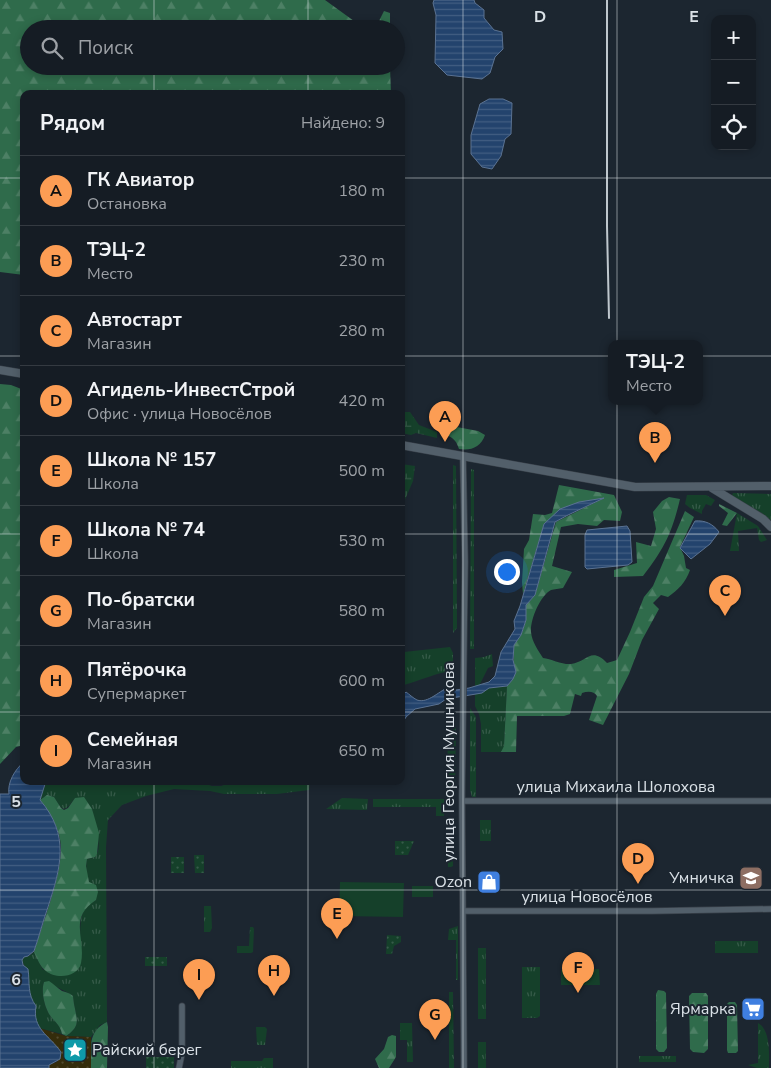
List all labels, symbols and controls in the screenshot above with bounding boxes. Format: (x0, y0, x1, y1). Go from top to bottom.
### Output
text: D (534, 6, 546, 28)
text: E (689, 6, 699, 28)
map controls (711, 15, 756, 150)
button: + (711, 15, 756, 60)
search box (20, 20, 405, 75)
icon: search (38, 34, 66, 62)
text: Поиск (78, 35, 133, 61)
button: − (711, 60, 756, 105)
button: locate (711, 105, 756, 150)
text: Рядом (40, 109, 105, 137)
text: Найдено: 9 (301, 112, 385, 134)
text: ГК Авиатор (87, 167, 194, 193)
text: A (50, 180, 62, 202)
text: 180 m (338, 180, 385, 202)
text: Остановка (87, 193, 167, 215)
text: ТЭЦ-2 (87, 237, 146, 263)
text: B (50, 250, 62, 272)
text: 230 m (338, 250, 385, 272)
text: Место (87, 263, 133, 285)
text: Автостарт (87, 307, 182, 333)
text: C (51, 320, 61, 342)
text: 280 m (338, 320, 385, 342)
text: Магазин (87, 333, 152, 355)
popup (608, 340, 703, 405)
text: ТЭЦ-2 (626, 349, 685, 375)
text: Место (626, 375, 672, 397)
text: Агидель-ИнвестСтрой (87, 377, 295, 403)
text: D (50, 390, 62, 412)
text: 420 m (338, 390, 385, 412)
pin: A (429, 401, 461, 442)
text: Офис · улица Новосёлов (87, 403, 272, 425)
pin: B (639, 422, 671, 463)
text: Школа № 157 (87, 447, 216, 473)
text: E (51, 460, 61, 482)
text: 500 m (338, 460, 385, 482)
text: Школа (87, 473, 139, 495)
text: Школа № 74 (87, 517, 205, 543)
text: F (52, 530, 61, 552)
text: 530 m (338, 530, 385, 552)
text: Школа (87, 543, 139, 565)
your location (494, 559, 520, 585)
pin: C (709, 575, 741, 616)
text: По-братски (87, 587, 195, 613)
text: G (50, 600, 62, 622)
text: 580 m (338, 600, 385, 622)
text: Магазин (87, 613, 152, 635)
text: Пятёрочка (87, 657, 187, 683)
street label: улица Георгия Мушникова (438, 662, 460, 862)
text: H (50, 670, 62, 692)
text: 600 m (338, 670, 385, 692)
text: Супермаркет (87, 683, 186, 705)
text: Семейная (87, 727, 178, 753)
text: I (54, 740, 58, 762)
text: 650 m (338, 740, 385, 762)
text: Магазин (87, 753, 152, 775)
street label: улица Михаила Шолохова (517, 776, 715, 798)
text: 5 (11, 791, 21, 813)
pin: D (622, 843, 654, 884)
school or university icon: Умничка (738, 865, 764, 891)
place label: Умничка (668, 867, 734, 889)
shop icon: Ozon (476, 869, 502, 895)
place label: Ozon (434, 871, 472, 893)
street label: улица Новосёлов (521, 886, 653, 908)
pin: E (321, 898, 353, 939)
pin: F (562, 952, 594, 993)
pin: H (258, 955, 290, 996)
pin: I (183, 959, 215, 1000)
text: 6 (11, 969, 21, 991)
supermarket icon: Ярмарка (740, 996, 766, 1022)
place label: Ярмарка (670, 998, 736, 1020)
pin: G (419, 999, 451, 1040)
place icon: Райский берег (62, 1037, 88, 1063)
place label: Райский берег (92, 1039, 202, 1061)

